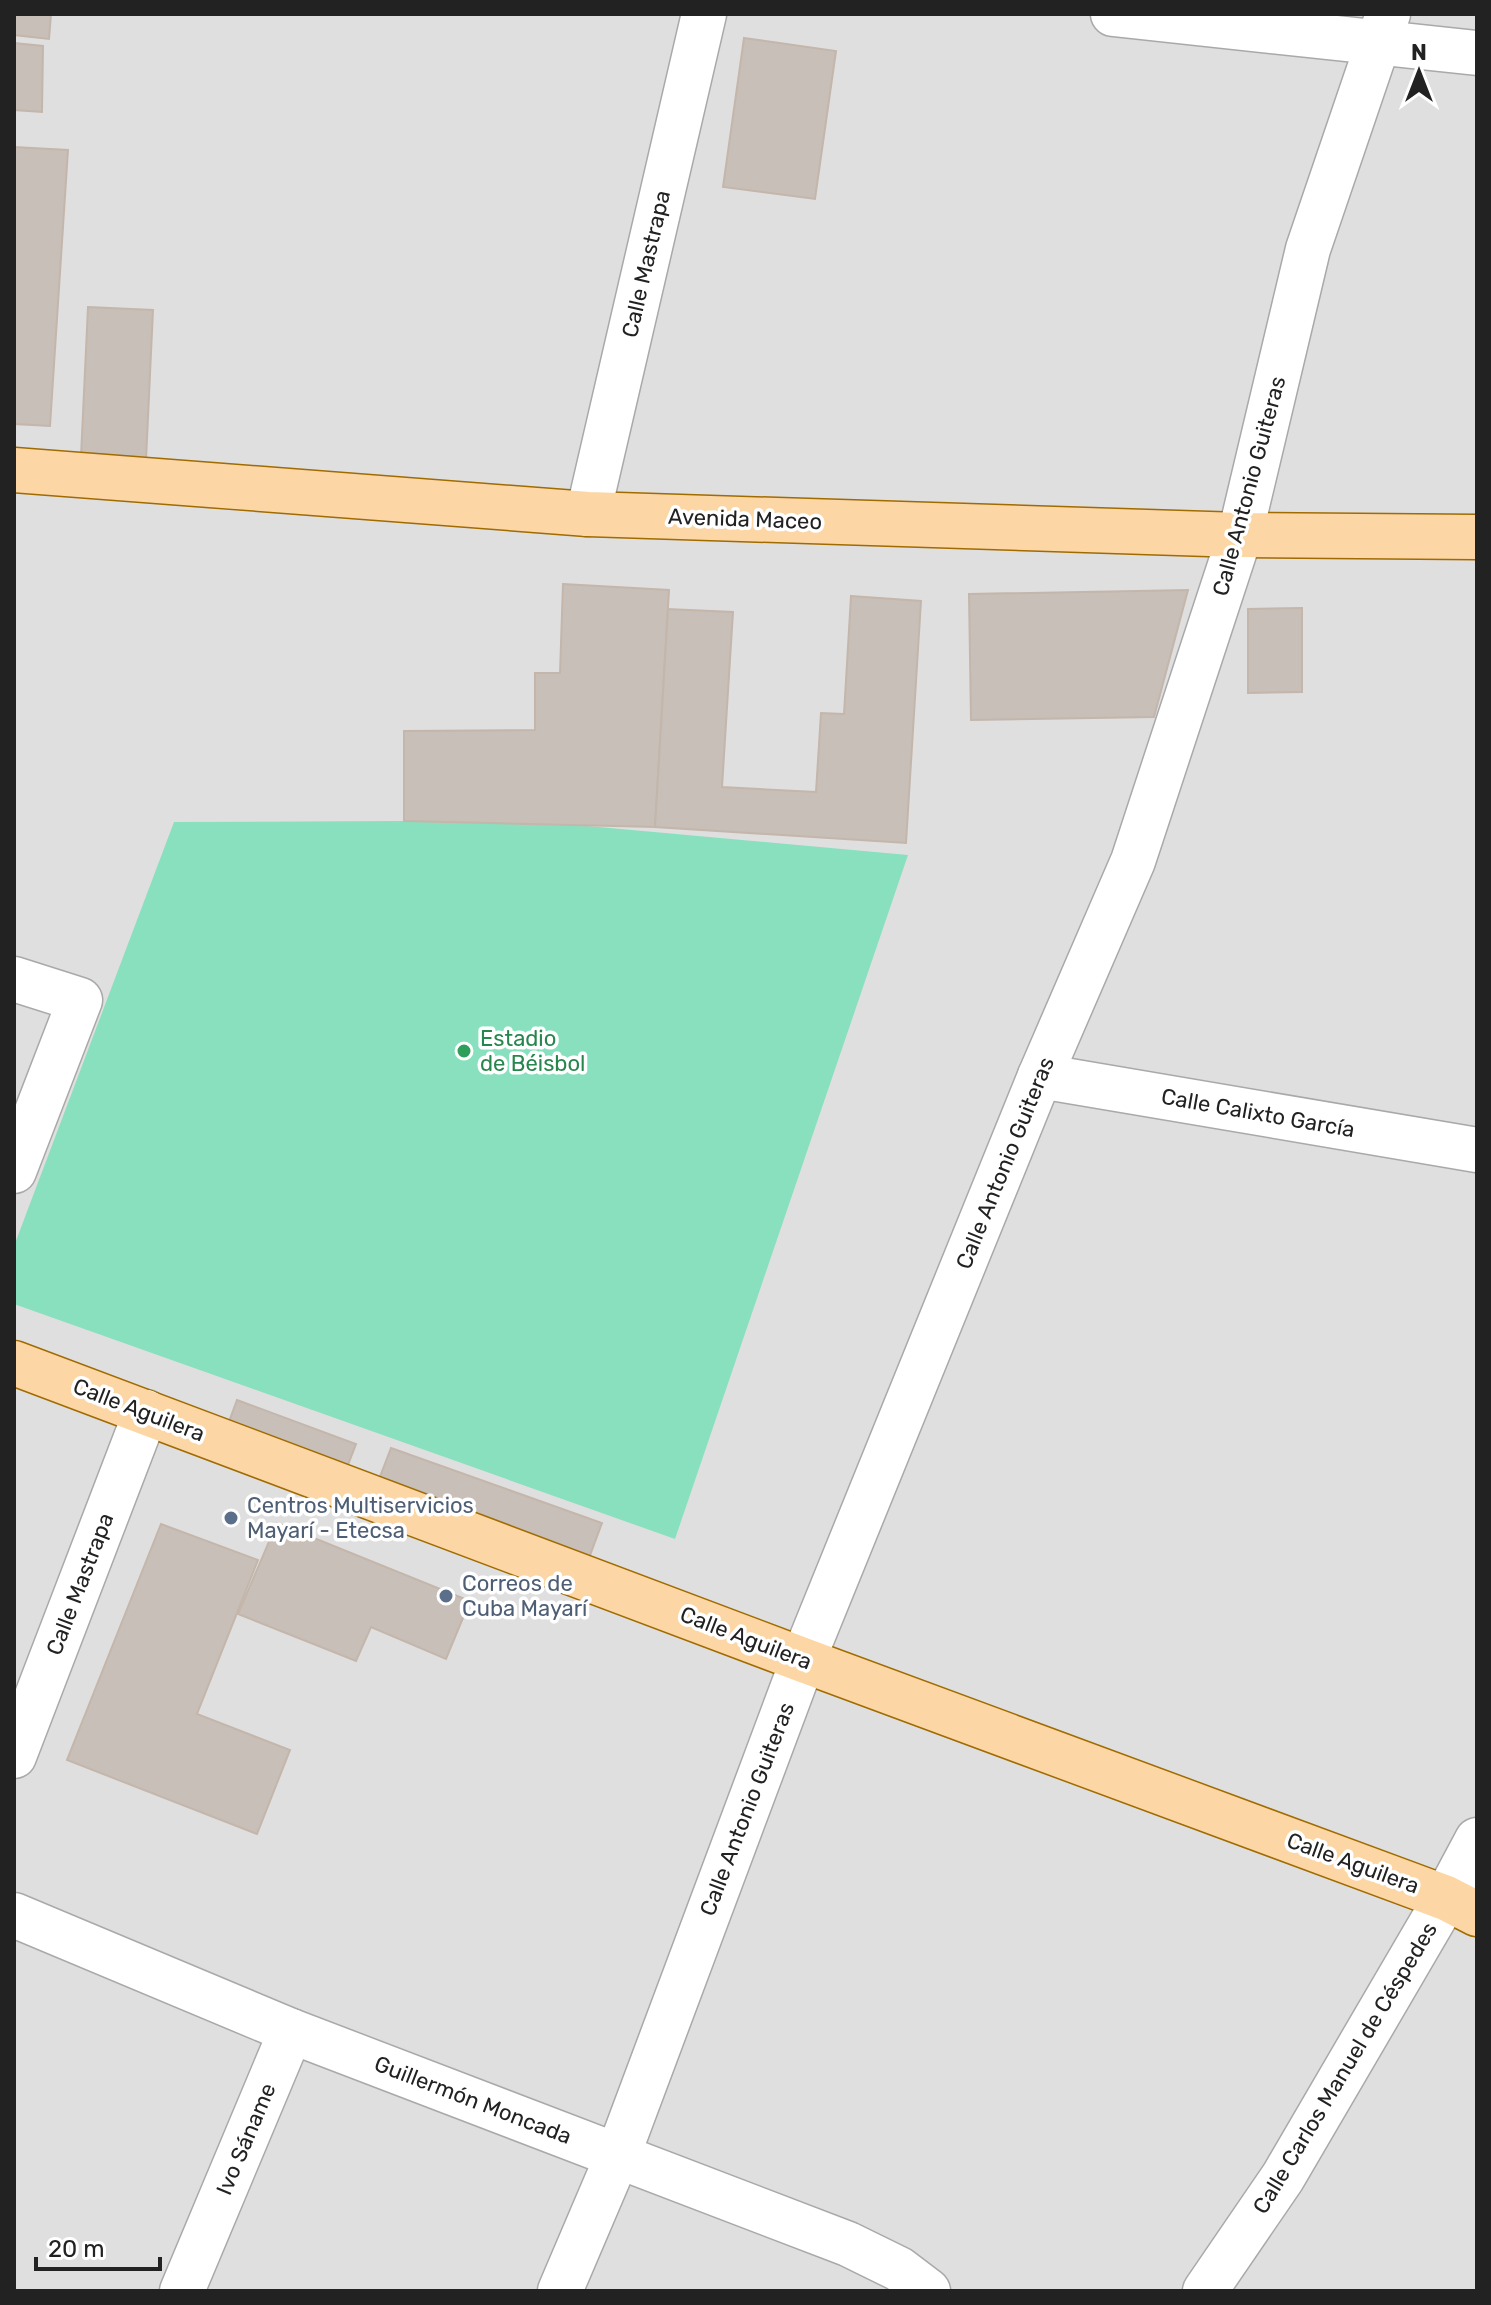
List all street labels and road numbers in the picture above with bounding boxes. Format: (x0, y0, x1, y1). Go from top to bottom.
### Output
street label: Calle Mastrapa (616, 188, 676, 340)
street label: Calle Antonio Guiteras (1207, 373, 1291, 599)
street label: Avenida Maceo (667, 503, 823, 535)
street label: Calle Antonio Guiteras (950, 1053, 1060, 1273)
street label: Calle Calixto García (1159, 1083, 1357, 1143)
street label: Calle Aguilera (69, 1373, 209, 1447)
street label: Calle Mastrapa (40, 1509, 120, 1659)
street label: Calle Aguilera (676, 1601, 816, 1675)
street label: Calle Antonio Guiteras (694, 1698, 800, 1920)
street label: Calle Aguilera (1283, 1827, 1423, 1899)
street label: Calle Carlos Manuel de Céspedes (1247, 1917, 1443, 2219)
street label: Guillermón Moncada (371, 2050, 575, 2150)
street label: Ivo Sáname (210, 2079, 282, 2199)

